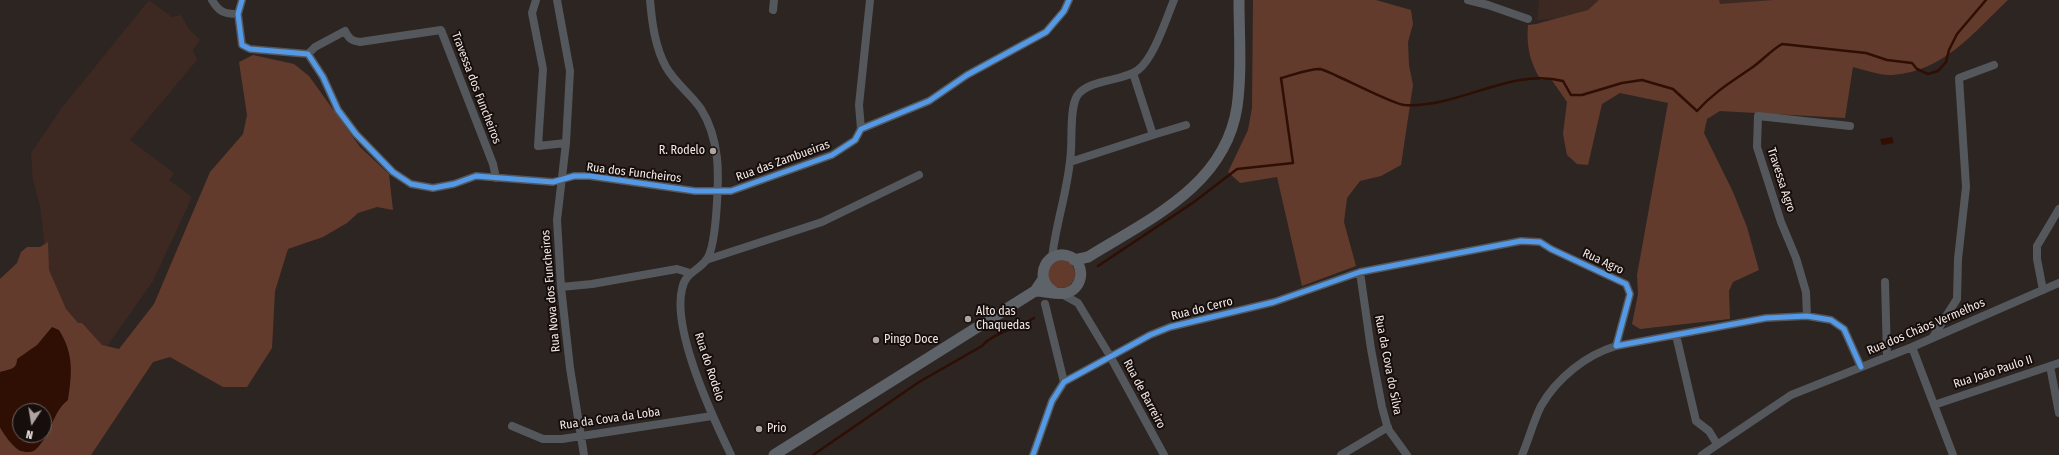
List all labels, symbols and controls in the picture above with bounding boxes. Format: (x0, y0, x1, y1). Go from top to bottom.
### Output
street label: Travessa dos Funcheiros (448, 30, 504, 146)
street label: Rua das Zambueiras (734, 137, 832, 185)
place label: R. Rodelo (659, 144, 705, 158)
marker: R. Rodelo (708, 146, 718, 156)
street label: Travessa Agro (1764, 146, 1798, 214)
street label: Rua dos Funcheiros (586, 160, 682, 186)
street label: Rua Nova dos Funcheiros (538, 229, 564, 353)
street label: Rua Agro (1580, 246, 1626, 278)
street label: Rua do Cerro (1170, 294, 1234, 324)
street label: Rua dos Chãos Vermelhos (1865, 296, 1987, 358)
place label: Alto das Chaquedas (976, 305, 1030, 333)
marker: Alto das Chaquedas (963, 314, 973, 324)
street label: Rua da Cova do Silva (1371, 314, 1405, 416)
street label: Rua do Rodelo (691, 331, 727, 403)
place label: Pingo Doce (884, 333, 938, 347)
marker: Pingo Doce (871, 335, 881, 345)
street label: Rua João Paulo II (1952, 352, 2034, 392)
street label: Rua de Barreiro (1120, 357, 1168, 431)
north arrow (12, 403, 52, 443)
street label: Rua da Cova da Loba (559, 405, 661, 433)
place label: Prio (767, 422, 787, 436)
marker: Prio (754, 424, 764, 434)
text: N (25, 427, 34, 441)

